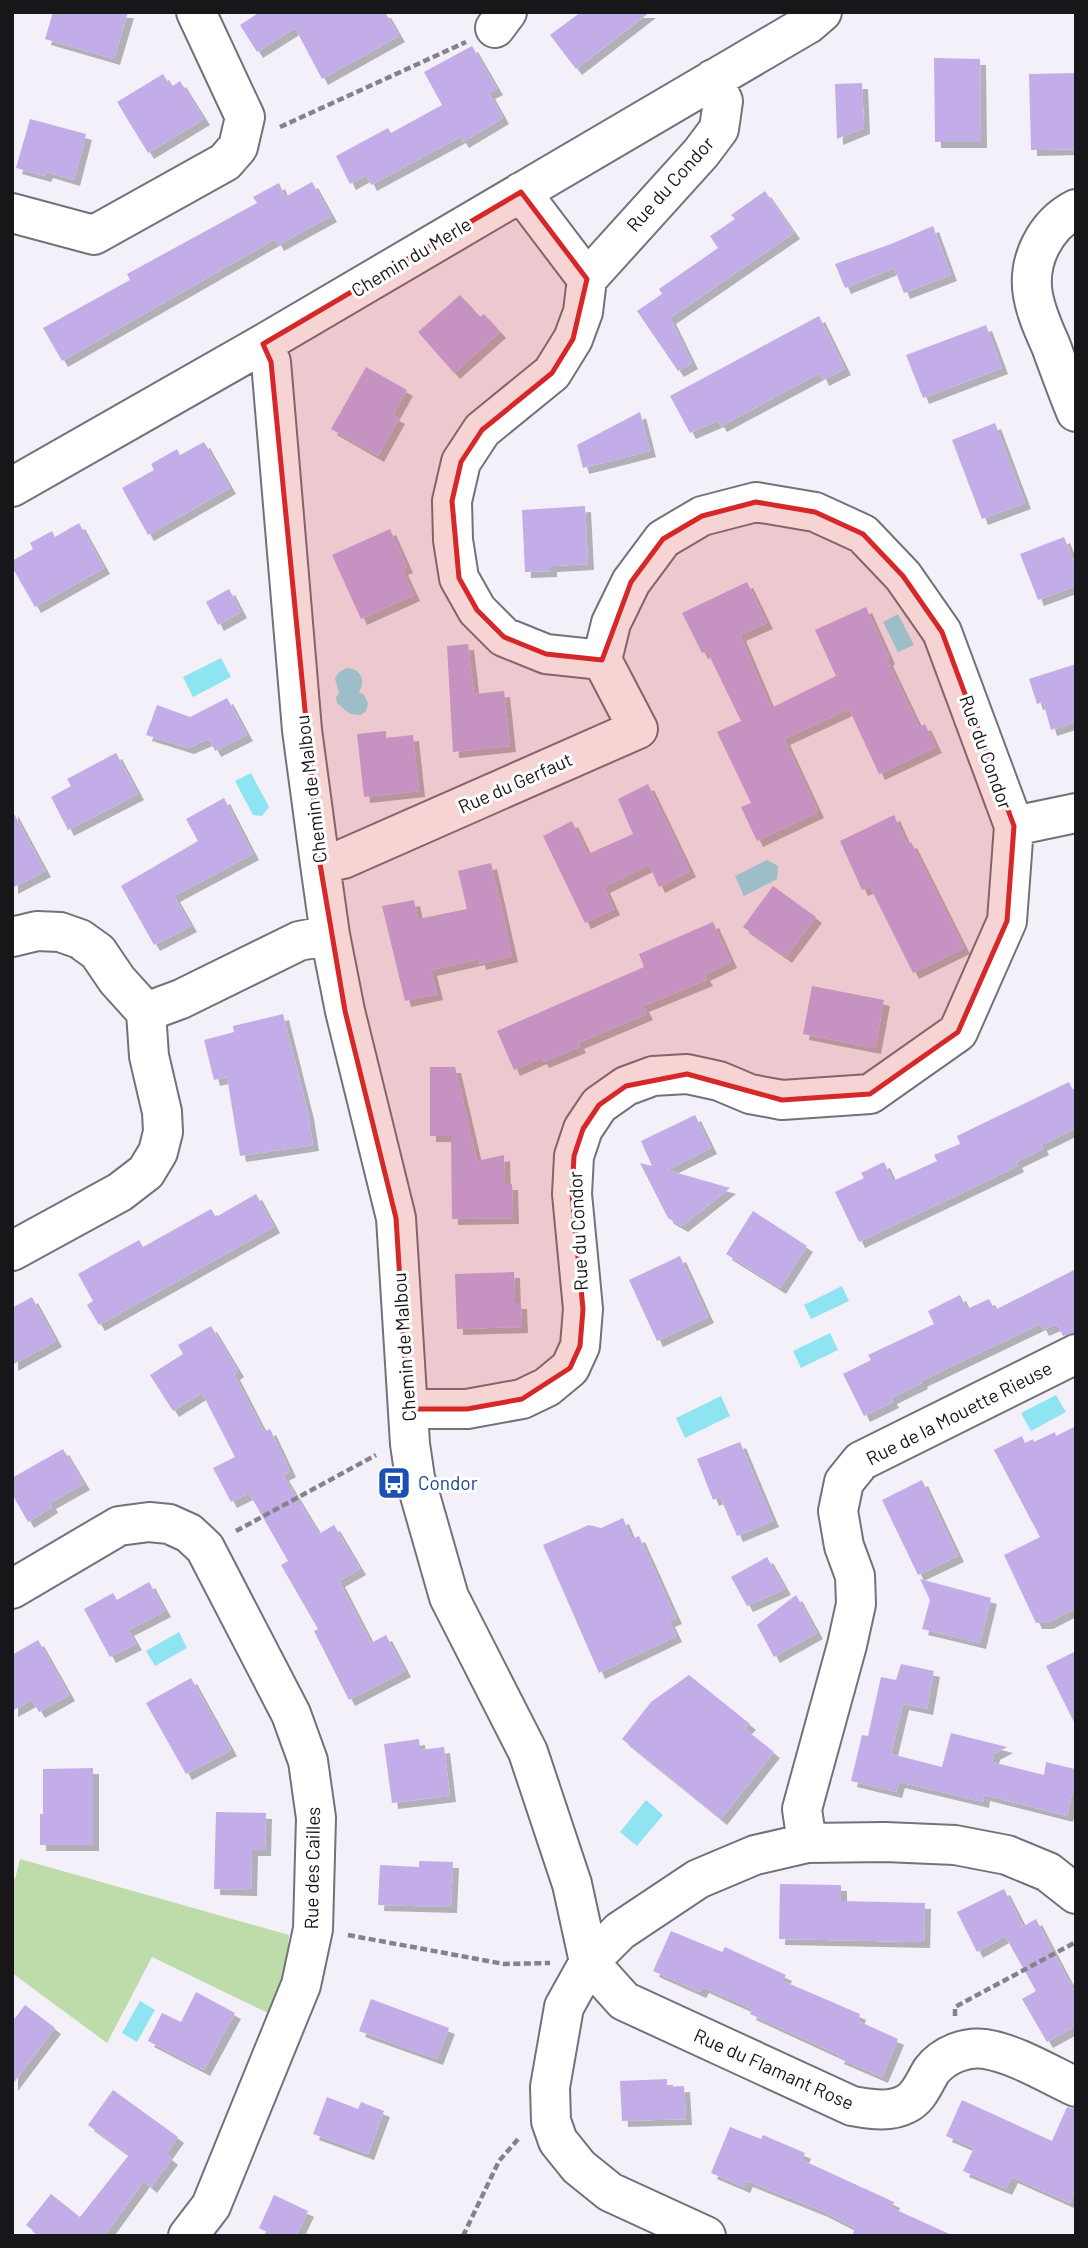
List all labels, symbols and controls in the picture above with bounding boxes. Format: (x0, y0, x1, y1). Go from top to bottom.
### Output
street label: Rue du Condor (621, 131, 718, 236)
street label: Chemin du Merle (347, 212, 475, 301)
street label: Rue du Condor (955, 692, 1018, 812)
street label: Chemin de Malbou (290, 714, 331, 864)
street label: Rue du Gerfaut (454, 747, 575, 818)
street label: Rue du Condor (563, 1171, 592, 1291)
street label: Chemin de Malbou (387, 1272, 420, 1422)
street label: Rue de la Mouette Rieuse (862, 1356, 1056, 1469)
bus stop icon: Condor (375, 1464, 413, 1502)
place label: Condor (418, 1471, 478, 1494)
street label: Rue des Cailles (299, 1806, 324, 1930)
street label: Rue du Flamant Rose (691, 2023, 858, 2114)

